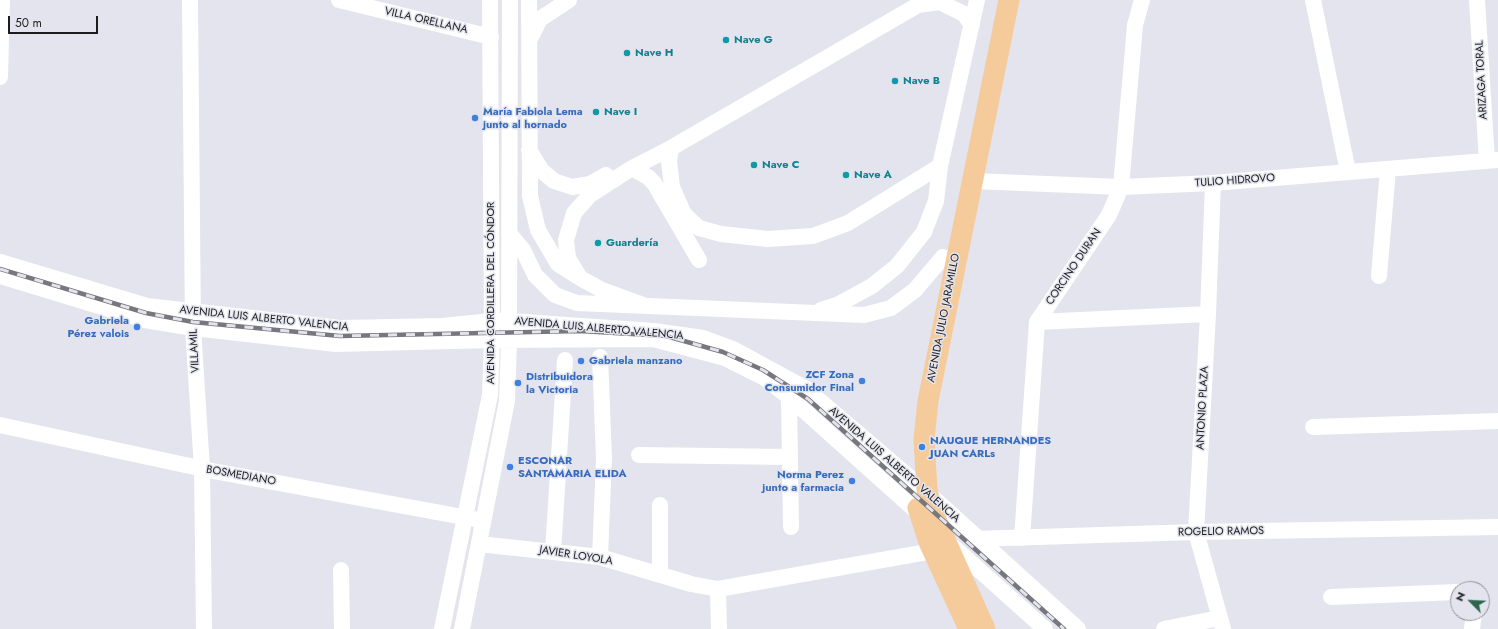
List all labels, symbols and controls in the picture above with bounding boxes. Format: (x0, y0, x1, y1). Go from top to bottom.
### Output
street label: VILLA ORELLANA (383, 5, 469, 37)
scale bar (10, 8, 100, 34)
text: 50 m (15, 14, 42, 32)
place label: Nave G (734, 33, 773, 47)
marker: Nave G (721, 35, 731, 45)
street label: ARIZAGA TORAL (1473, 40, 1491, 120)
place label: Nave H (635, 46, 673, 60)
marker: Nave H (622, 48, 632, 58)
place label: Nave B (903, 74, 940, 88)
marker: Nave B (890, 76, 900, 86)
place label: María Fabiola Lema junto al hornado (483, 105, 583, 131)
place label: Nave I (604, 105, 637, 119)
marker: Nave I (591, 107, 601, 117)
marker: María Fabiola Lema junto al hornado (470, 113, 480, 123)
place label: Nave C (762, 158, 800, 172)
marker: Nave C (749, 160, 759, 170)
place label: Nave A (854, 168, 892, 182)
marker: Nave A (841, 170, 851, 180)
street label: TULIO HIDROVO (1195, 172, 1275, 190)
street label: AVENIDA CORDILLERA DEL CÓNDOR (484, 202, 498, 384)
street label: CORCINO DURAN (1044, 226, 1104, 308)
place label: Guardería (606, 236, 658, 250)
marker: Guardería (593, 238, 603, 248)
street label: AVENIDA JULIO JARAMILLO (925, 253, 963, 383)
street label: AVENIDA LUIS ALBERTO VALENCIA (179, 304, 349, 334)
place label: Gabriela Pérez valois (67, 314, 129, 340)
street label: AVENIDA LUIS ALBERTO VALENCIA (514, 315, 684, 343)
marker: Gabriela Pérez valois (132, 322, 142, 332)
street label: VILLAMIL (187, 329, 203, 373)
place label: Gabriela manzano (589, 354, 682, 368)
marker: Gabriela manzano (576, 356, 586, 366)
street label: ANTONIO PLAZA (1194, 366, 1212, 450)
place label: ZCF Zona Consumidor Final (765, 368, 854, 394)
place label: Distribuidora la Victoria (526, 370, 593, 396)
marker: ZCF Zona Consumidor Final (857, 376, 867, 386)
marker: Distribuidora la Victoria (513, 378, 523, 388)
street label: AVENIDA LUIS ALBERTO VALENCIA (826, 404, 962, 526)
place label: NAUQUE HERNANDES JUAN CARLs (930, 434, 1051, 460)
marker: NAUQUE HERNANDES JUAN CARLs (917, 442, 927, 452)
place label: ESCONAR SANTAMARIA ELIDA (518, 454, 627, 480)
marker: ESCONAR SANTAMARIA ELIDA (505, 462, 515, 472)
street label: BOSMEDIANO (205, 463, 277, 489)
place label: Norma Perez junto a farmacia (762, 468, 844, 494)
marker: Norma Perez junto a farmacia (847, 476, 857, 486)
street label: ROGELIO RAMOS (1178, 525, 1264, 539)
street label: JAVIER LOYOLA (538, 544, 614, 568)
north arrow (1450, 581, 1490, 621)
text: N (1451, 589, 1469, 604)

